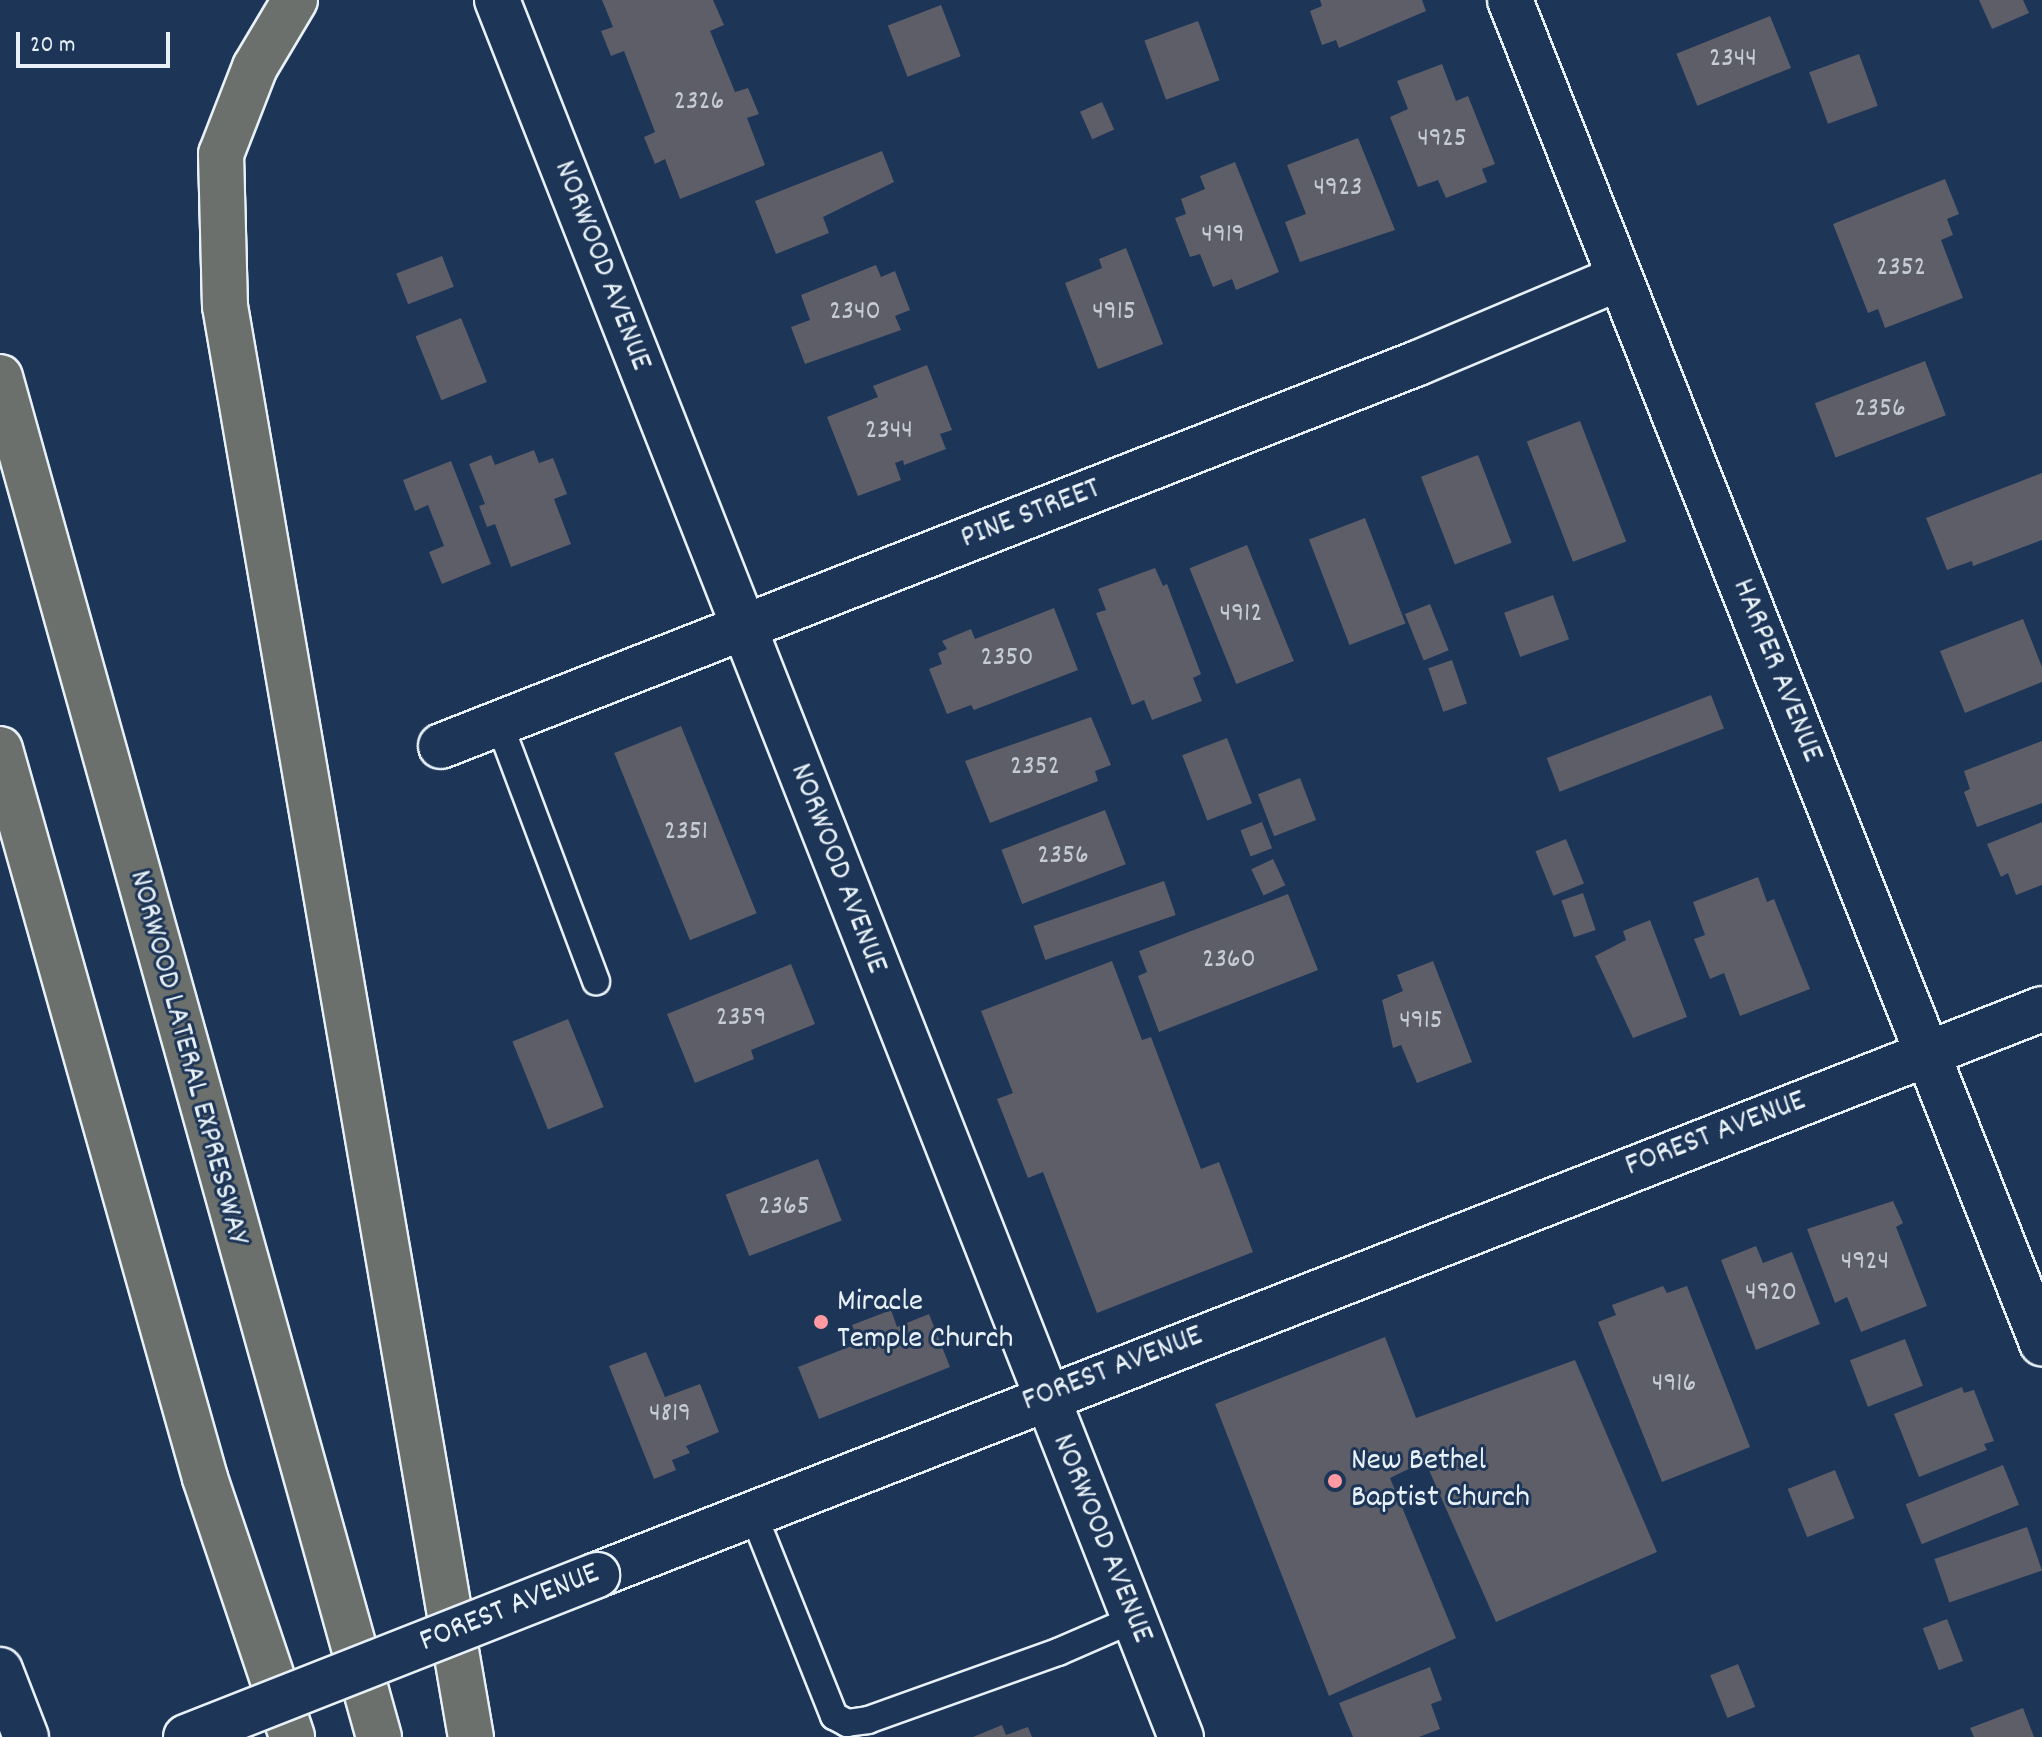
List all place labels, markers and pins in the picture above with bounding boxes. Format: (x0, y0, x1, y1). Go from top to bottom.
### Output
place label: Miracle Temple Church (837, 1285, 1013, 1360)
marker: Miracle Temple Church (812, 1313, 830, 1331)
place label: New Bethel Baptist Church (1351, 1444, 1530, 1519)
marker: New Bethel Baptist Church (1326, 1472, 1344, 1490)

